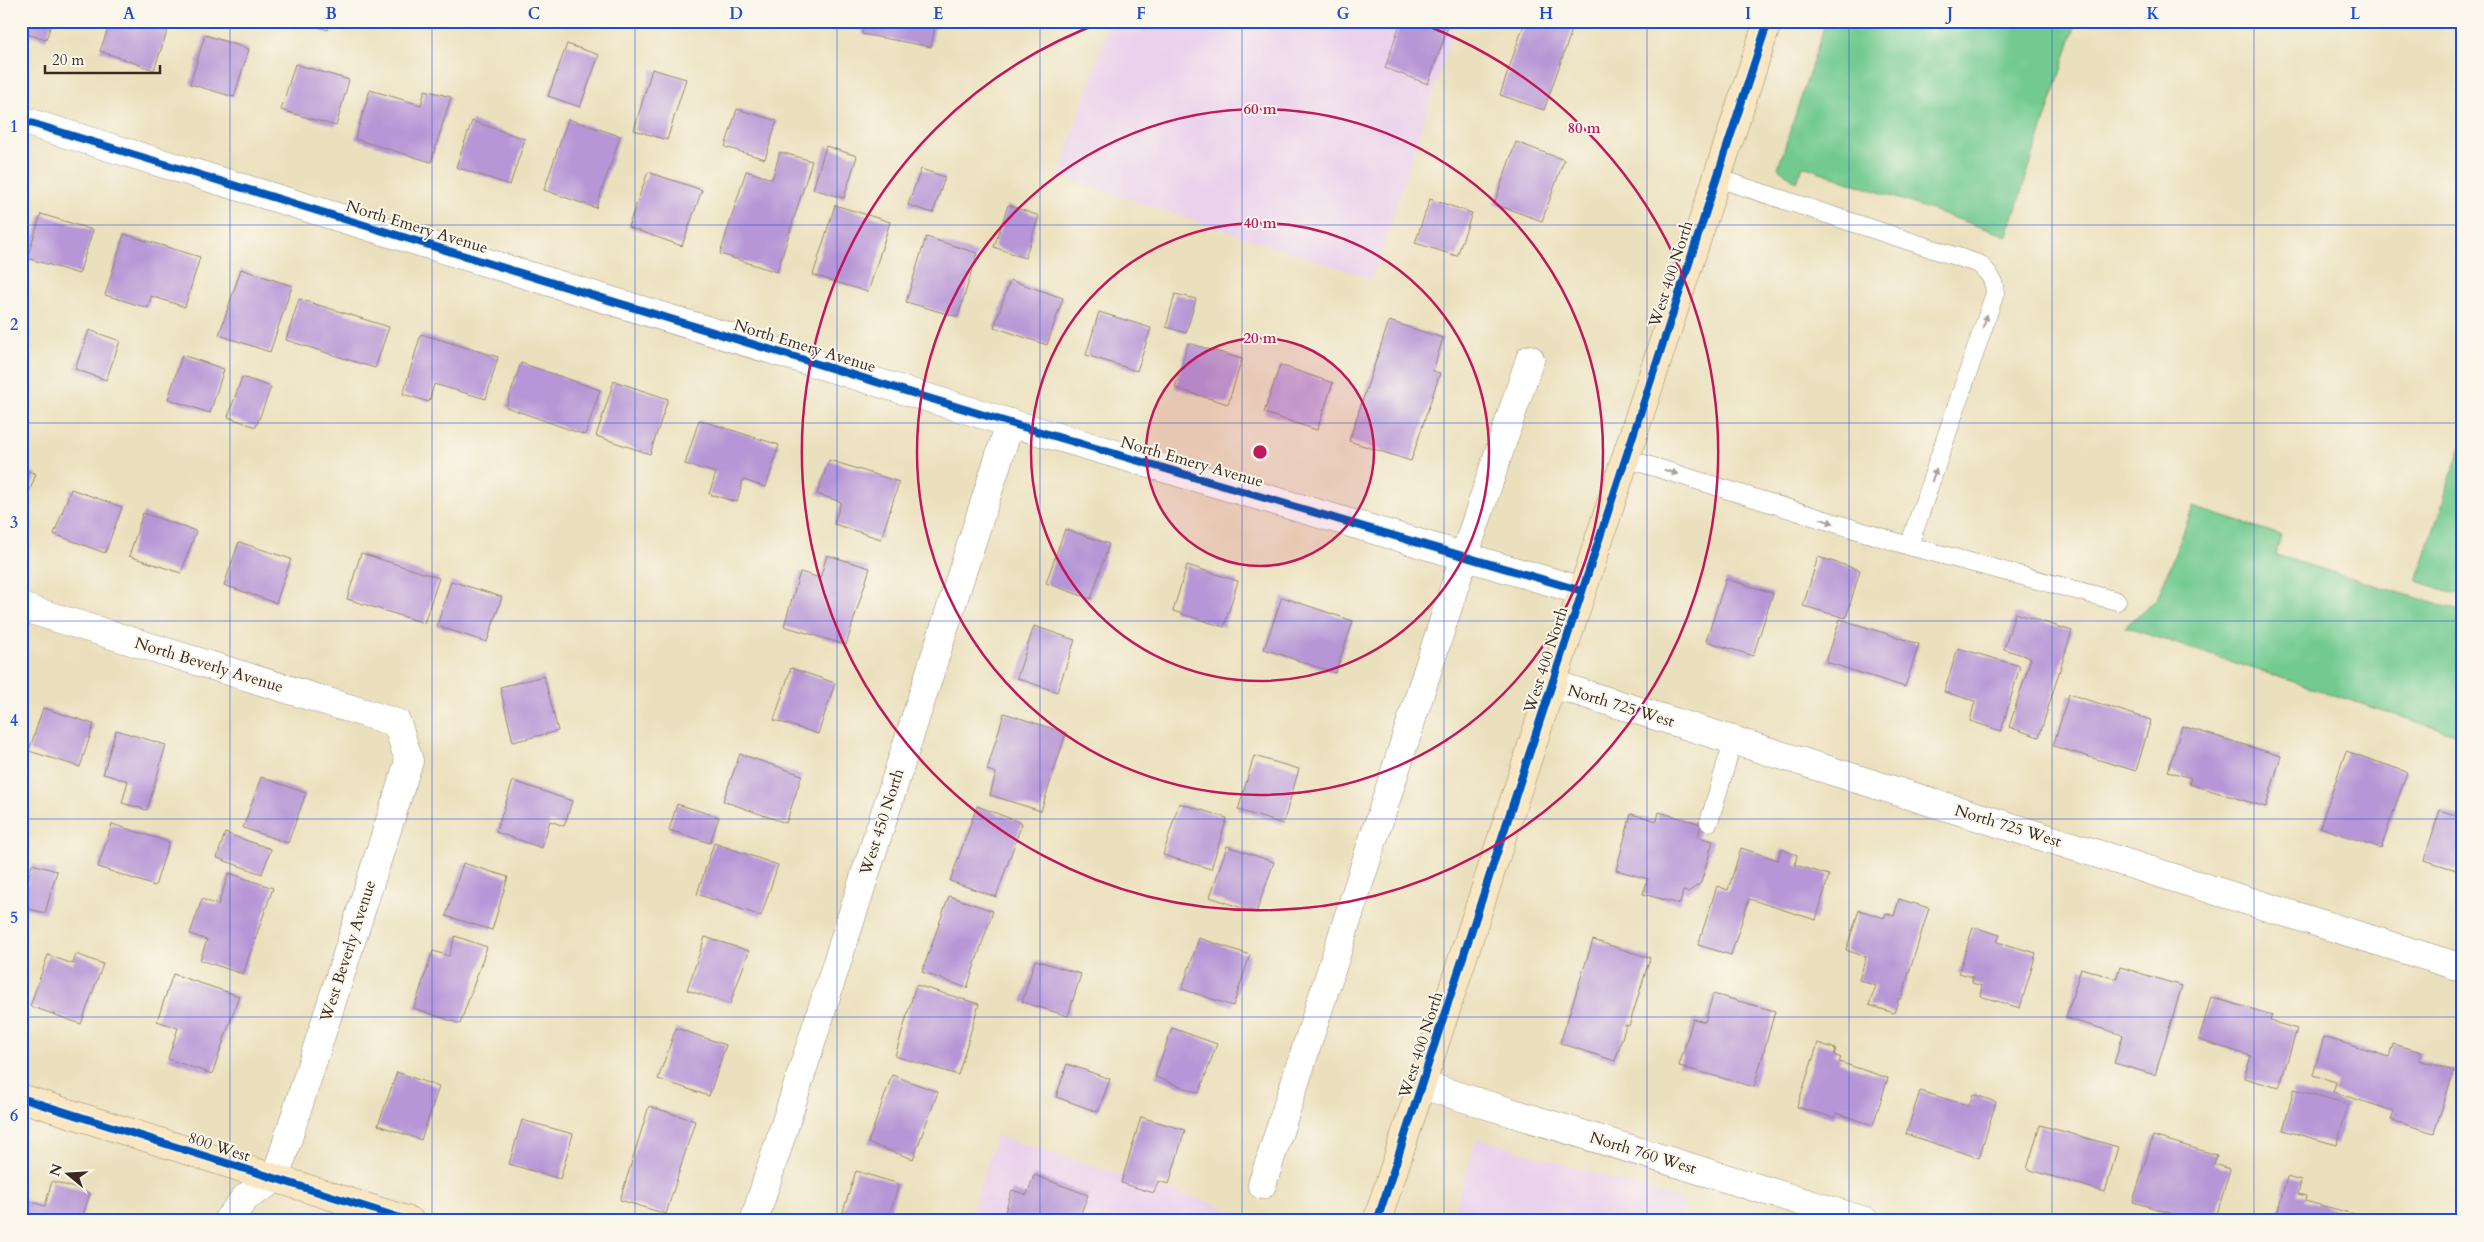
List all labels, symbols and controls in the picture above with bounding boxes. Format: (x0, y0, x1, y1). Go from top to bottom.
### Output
text: A (123, 3, 135, 25)
text: B (325, 3, 337, 25)
text: C (528, 3, 540, 25)
text: D (729, 3, 743, 25)
text: E (933, 3, 943, 25)
text: F (1136, 3, 1146, 25)
text: G (1336, 3, 1350, 25)
text: H (1539, 3, 1553, 25)
text: I (1745, 3, 1751, 25)
text: J (1945, 3, 1953, 25)
text: K (2147, 3, 2160, 25)
text: L (2350, 3, 2361, 25)
scale bar (45, 42, 160, 74)
text: 20 m (52, 50, 84, 70)
text: 60 m (1243, 99, 1277, 119)
text: 1 (10, 116, 18, 138)
text: 80 m (1567, 118, 1601, 138)
street label: North Emery Avenue (343, 195, 491, 259)
text: 40 m (1243, 213, 1277, 233)
street label: West 400 North (1643, 218, 1699, 331)
one-way arrow (1982, 313, 1989, 328)
text: 2 (10, 314, 18, 336)
street label: North Emery Avenue (731, 314, 879, 378)
text: 20 m (1243, 328, 1277, 348)
street label: North Emery Avenue (1118, 431, 1266, 493)
centre of rings (1251, 443, 1269, 461)
one-way arrow (1930, 467, 1938, 482)
one-way arrow (1664, 469, 1679, 477)
text: 3 (10, 512, 18, 534)
one-way arrow (1819, 517, 1834, 525)
street label: West 400 North (1518, 604, 1574, 717)
street label: North Beverly Avenue (132, 632, 286, 698)
street label: North 725 West (1565, 679, 1677, 733)
text: 4 (10, 710, 18, 732)
street label: West 450 North (854, 766, 910, 879)
street label: North 725 West (1952, 799, 2064, 853)
street label: West Beverly Avenue (314, 877, 381, 1026)
text: 5 (10, 907, 18, 929)
street label: West 400 North (1393, 989, 1449, 1102)
text: 6 (10, 1105, 18, 1127)
street label: North 760 West (1587, 1126, 1699, 1180)
street label: 800 West (185, 1127, 253, 1167)
north arrow (42, 1150, 92, 1200)
text: N (45, 1161, 67, 1179)

